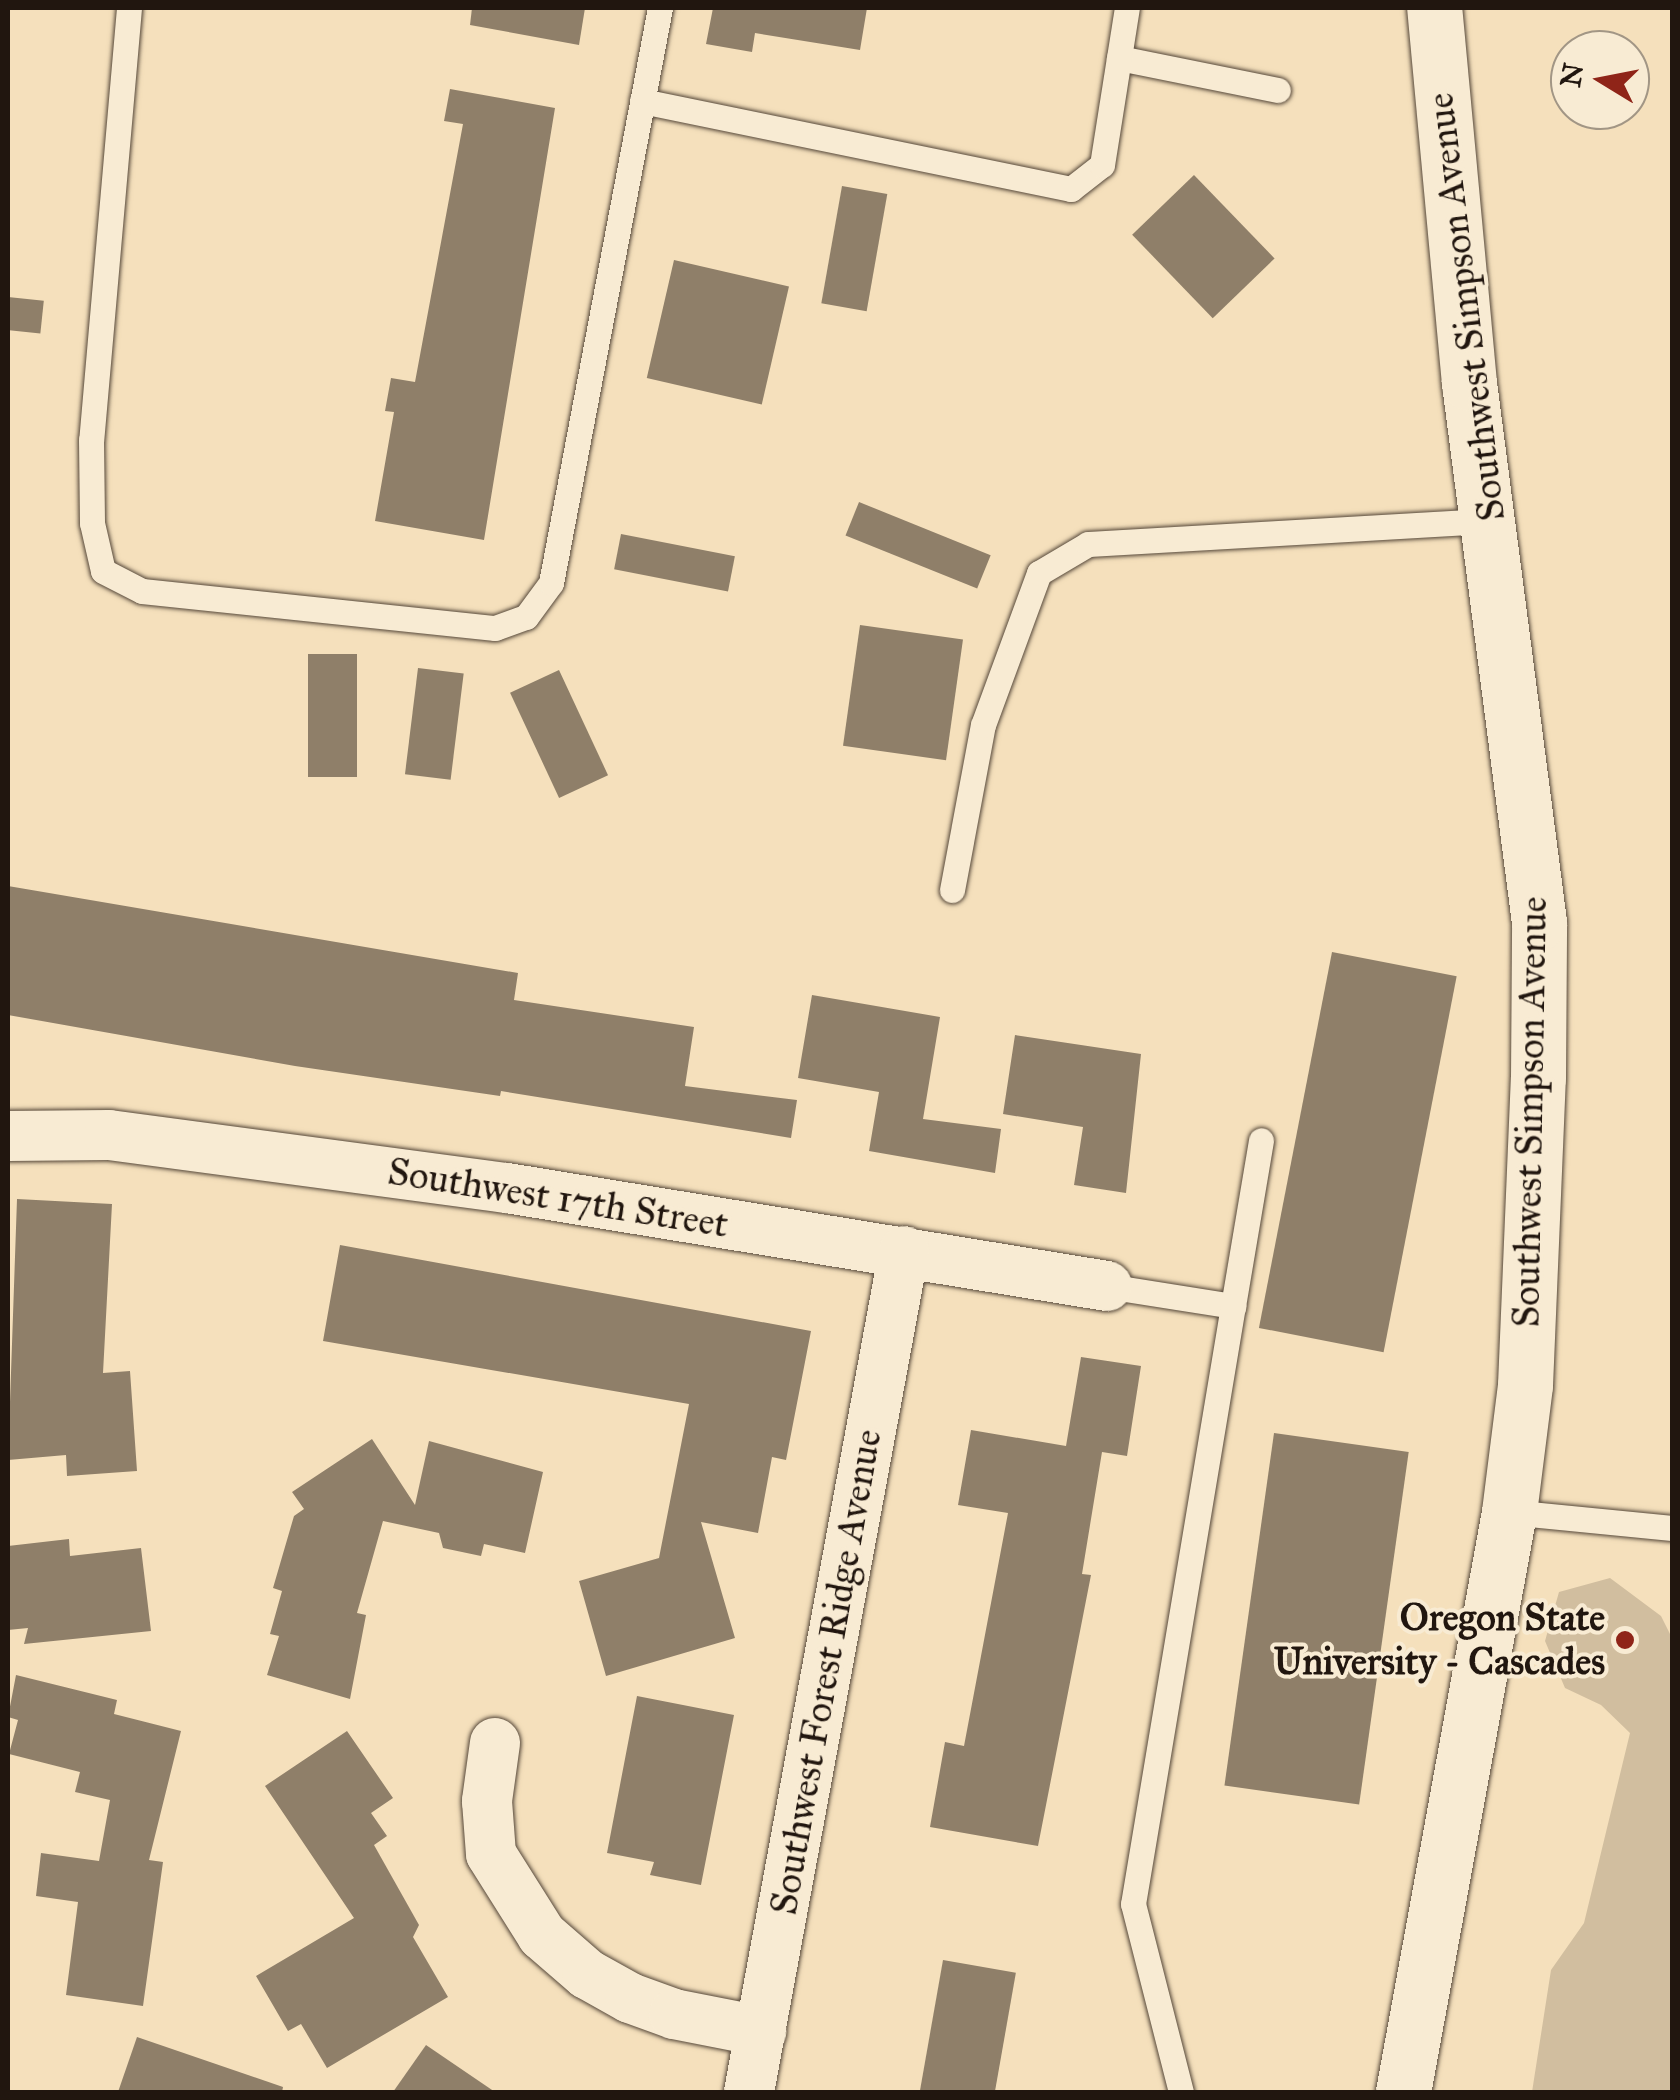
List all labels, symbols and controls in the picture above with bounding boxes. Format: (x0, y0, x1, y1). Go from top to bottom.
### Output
north arrow (1550, 30, 1650, 130)
text: N (1553, 60, 1591, 90)
street label: Southwest Simpson Avenue (1417, 90, 1515, 524)
street label: Southwest Simpson Avenue (1503, 896, 1557, 1328)
street label: Southwest 17th Street (385, 1149, 731, 1247)
street label: Southwest Forest Ridge Avenue (761, 1426, 891, 1918)
place label: Oregon State University - Cascades (1273, 1595, 1605, 1685)
marker: Oregon State University - Cascades (1614, 1629, 1636, 1651)

